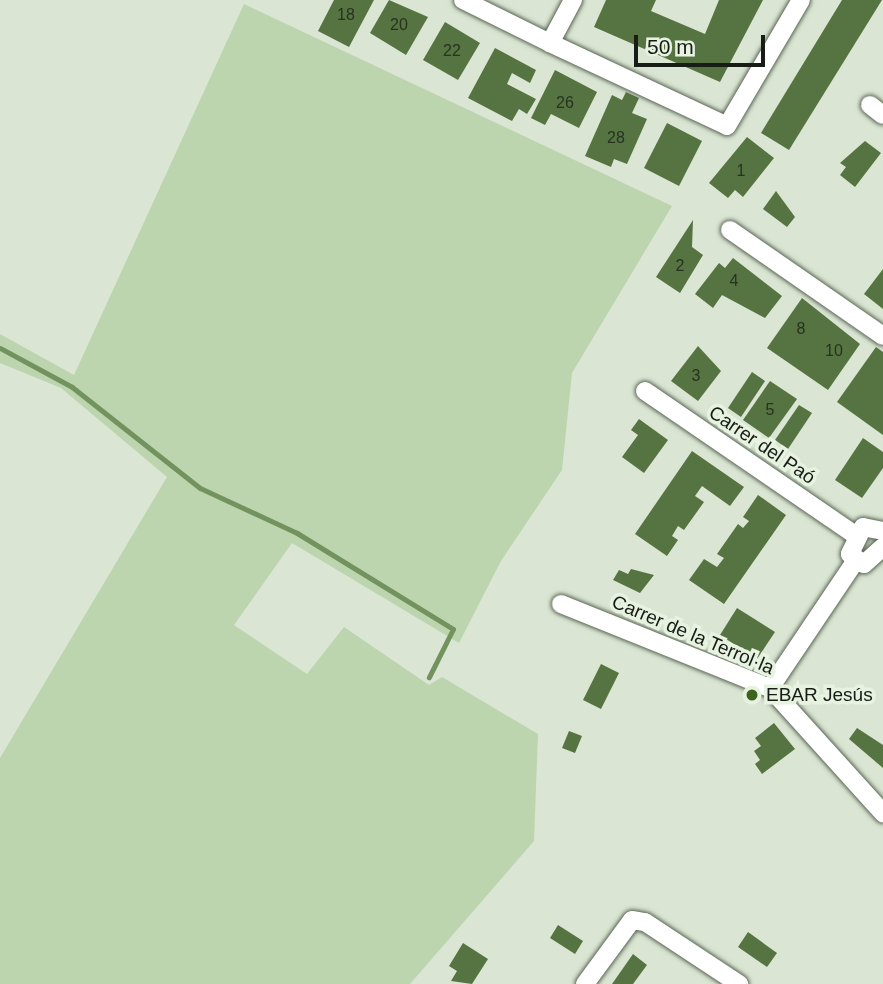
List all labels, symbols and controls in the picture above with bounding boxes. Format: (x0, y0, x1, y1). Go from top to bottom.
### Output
house number: 18 (337, 5, 355, 25)
house number: 20 (390, 15, 408, 35)
scale bar (638, 21, 769, 65)
text: 50 m (647, 35, 694, 58)
house number: 22 (443, 41, 461, 61)
house number: 26 (556, 93, 574, 113)
house number: 28 (607, 128, 625, 148)
house number: 1 (737, 161, 745, 181)
house number: 2 (676, 256, 684, 276)
house number: 4 (730, 271, 738, 291)
house number: 8 (797, 319, 805, 339)
house number: 10 (825, 341, 843, 361)
house number: 3 (692, 366, 700, 386)
house number: 5 (766, 400, 774, 420)
street label: Carrer del Paó (704, 401, 820, 489)
street label: Carrer de la Terrol·la (608, 590, 778, 680)
place label: EBAR Jesús (766, 684, 873, 706)
marker: EBAR Jesús (744, 687, 760, 703)

